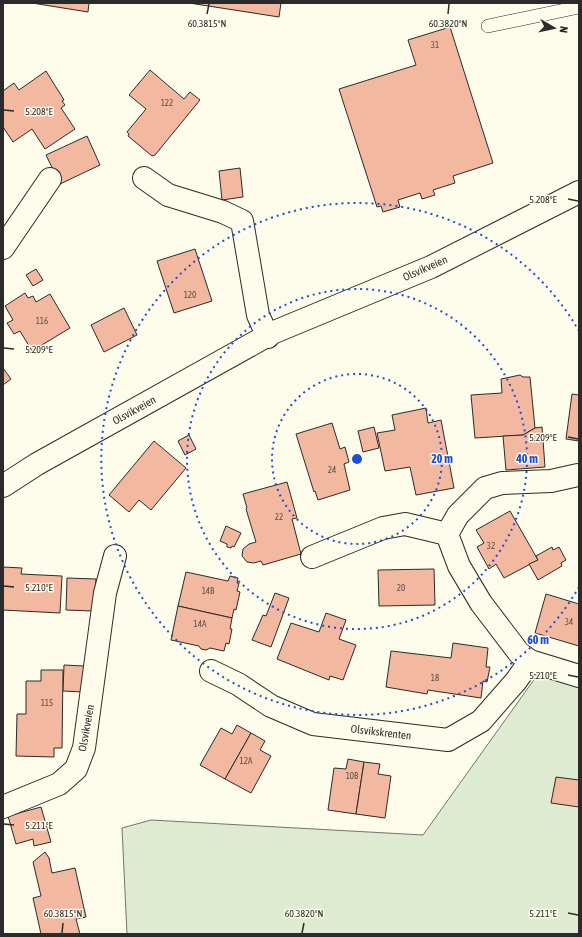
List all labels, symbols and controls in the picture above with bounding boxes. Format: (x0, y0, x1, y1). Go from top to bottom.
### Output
north arrow (534, 8, 574, 48)
text: 60.3815°N (188, 18, 226, 29)
text: 60.3820°N (429, 18, 467, 29)
text: N (557, 25, 570, 34)
house number: 31 (431, 40, 439, 50)
house number: 122 (161, 98, 173, 108)
text: 5.208°E (25, 106, 54, 117)
text: 5.208°E (529, 194, 558, 205)
street label: Olsvikveien (401, 253, 449, 283)
house number: 120 (184, 290, 196, 300)
house number: 116 (36, 316, 48, 326)
text: 5.209°E (25, 344, 54, 355)
street label: Olsvikveien (110, 393, 158, 427)
text: 5.209°E (529, 432, 558, 443)
centre of rings (350, 452, 364, 466)
text: 20 m (431, 452, 453, 466)
text: 40 m (515, 452, 538, 466)
house number: 24 (328, 465, 336, 475)
house number: 22 (275, 512, 283, 522)
house number: 32 (487, 541, 495, 551)
text: 5.210°E (25, 582, 54, 593)
house number: 20 (397, 583, 405, 593)
house number: 14B (202, 586, 215, 596)
house number: 34 (565, 617, 573, 627)
house number: 14A (194, 619, 207, 629)
text: 60 m (527, 633, 549, 647)
text: 5.210°E (529, 670, 558, 681)
house number: 18 (431, 673, 439, 683)
house number: 115 (41, 698, 53, 708)
street label: Olsvikveien (76, 704, 96, 752)
street label: Olsvikskrenten (350, 722, 412, 742)
house number: 12A (240, 756, 253, 766)
house number: 10B (346, 771, 359, 781)
text: 5.211°E (25, 820, 54, 831)
text: 60.3815°N (44, 908, 82, 919)
text: 60.3820°N (285, 908, 323, 919)
text: 5.211°E (529, 908, 558, 919)

